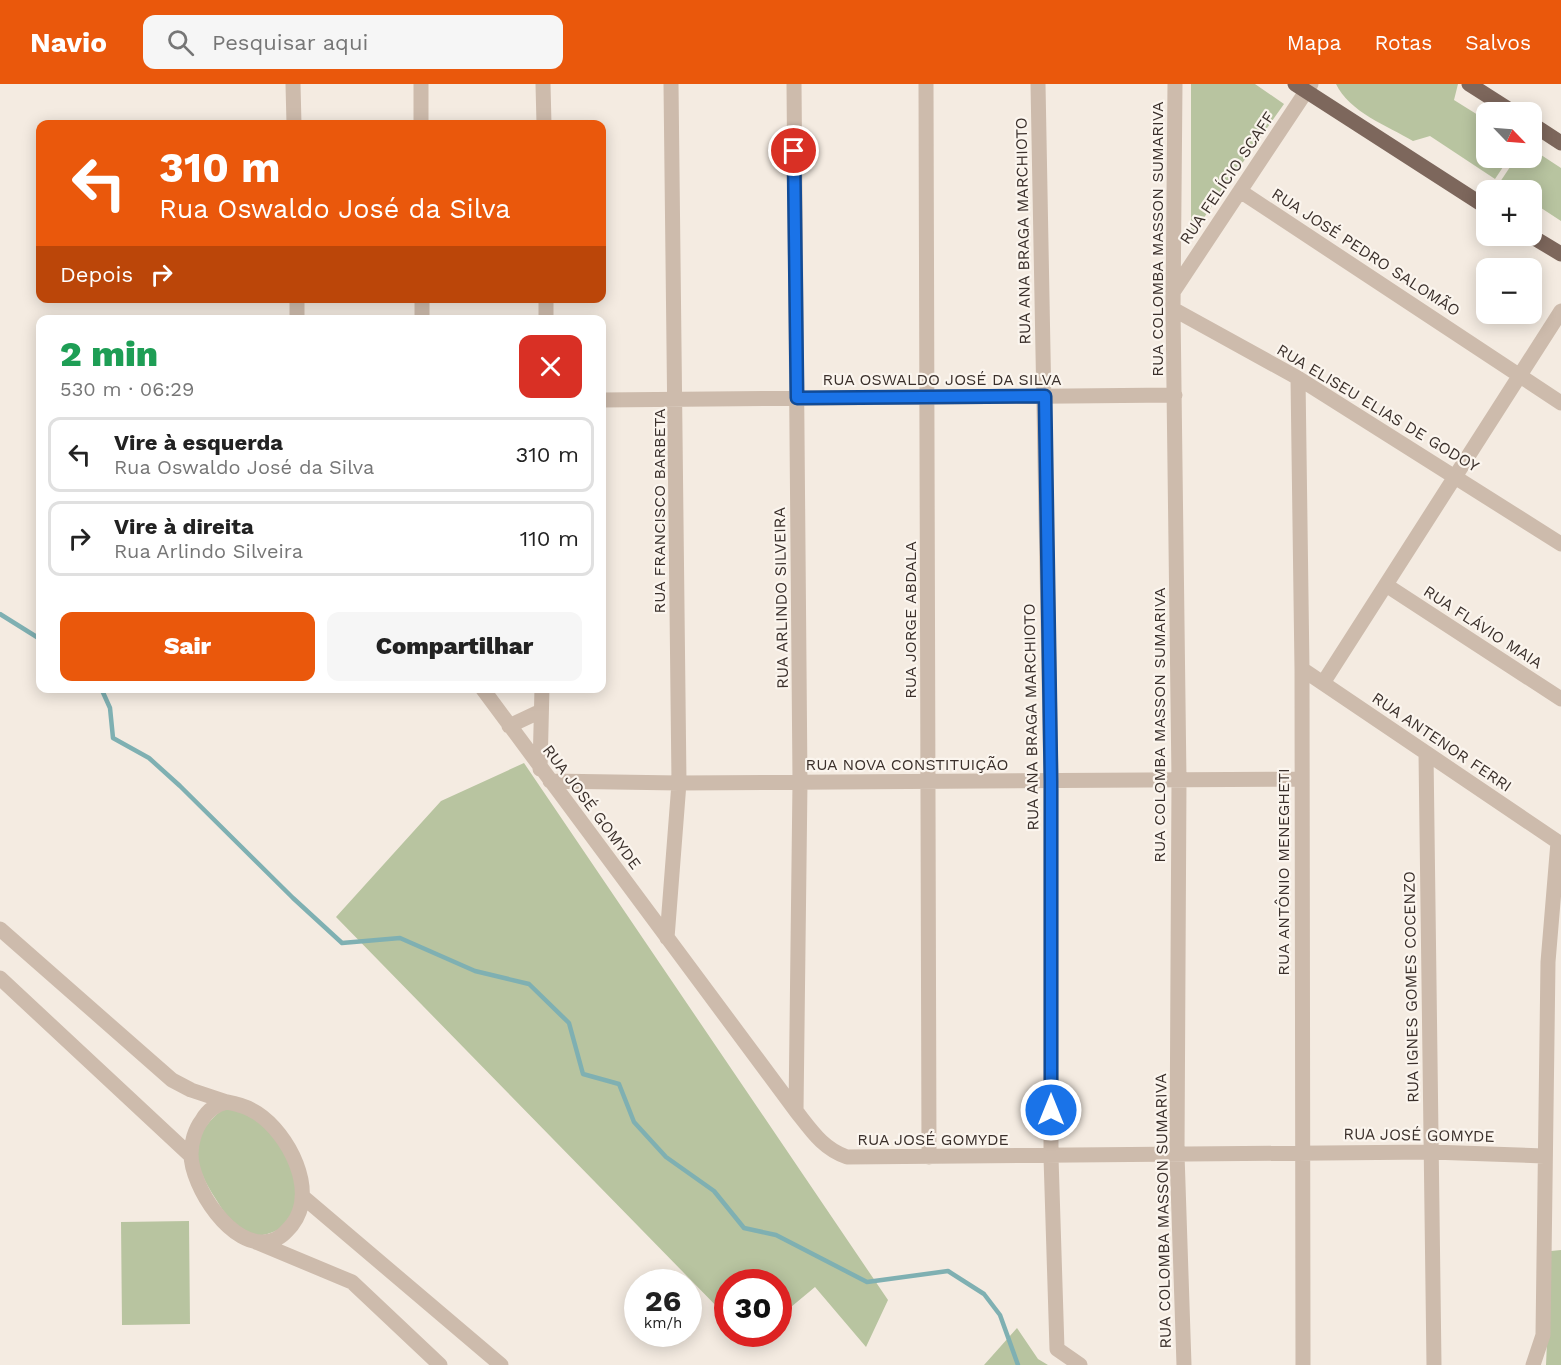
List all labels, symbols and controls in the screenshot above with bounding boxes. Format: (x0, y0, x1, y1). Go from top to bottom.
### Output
search box (143, 15, 563, 69)
text: Navio (30, 26, 107, 59)
icon: search (164, 26, 197, 59)
text: Pesquisar aqui (212, 30, 368, 55)
text: Mapa (1287, 30, 1341, 55)
text: Rotas (1374, 30, 1432, 55)
text: Salvos (1465, 30, 1531, 55)
street label: RUA COLOMBA MASSON SUMARIVA (1148, 101, 1167, 377)
north arrow (1476, 102, 1542, 168)
map controls (1476, 102, 1542, 324)
street label: RUA FELÍCIO SCAFF (1176, 108, 1279, 248)
street label: RUA ANA BRAGA MARCHIOTO (1012, 117, 1034, 345)
pin (768, 125, 819, 176)
icon: arrive (777, 134, 810, 167)
text: 310 m (159, 143, 281, 192)
icon: left (60, 144, 138, 222)
button: + (1476, 180, 1542, 246)
street label: RUA JOSÉ PEDRO SALOMÃO (1268, 184, 1464, 320)
text: Rua Oswaldo José da Silva (159, 193, 510, 225)
icon: right (145, 258, 178, 291)
button: − (1476, 258, 1542, 324)
text: Depois (60, 262, 133, 287)
text: 2 min (60, 333, 158, 375)
button: close (519, 335, 582, 398)
street label: RUA ELISEU ELIAS DE GODOY (1273, 340, 1483, 476)
street label: RUA OSWALDO JOSÉ DA SILVA (823, 370, 1062, 389)
text: 530 m · 06:29 (60, 377, 194, 401)
street label: RUA FRANCISCO BARBETA (650, 408, 669, 613)
text: Vire à esquerda (114, 430, 283, 455)
icon: left (63, 438, 96, 471)
text: 310 m (515, 442, 579, 467)
text: Rua Oswaldo José da Silva (114, 455, 374, 479)
street label: RUA ARLINDO SILVEIRA (770, 506, 792, 689)
text: Vire à direita (114, 514, 254, 539)
icon: right (63, 522, 96, 555)
text: 110 m (520, 526, 579, 551)
text: Rua Arlindo Silveira (114, 539, 303, 563)
street label: RUA JORGE ABDALA (901, 541, 920, 699)
street label: RUA FLÁVIO MAIA (1420, 581, 1546, 673)
street label: RUA COLOMBA MASSON SUMARIVA (1150, 587, 1169, 863)
street label: RUA ANA BRAGA MARCHIOTO (1020, 603, 1042, 831)
button: Sair (60, 612, 315, 681)
button: Compartilhar (327, 612, 582, 681)
street label: RUA ANTENOR FERRI (1369, 688, 1515, 796)
street label: RUA JOSÉ GOMYDE (539, 741, 645, 873)
street label: RUA NOVA CONSTITUIÇÃO (806, 755, 1008, 774)
street label: RUA ANTÔNIO MENEGHETI (1274, 768, 1293, 976)
street label: RUA IGNES GOMES COCENZO (1399, 871, 1423, 1103)
street label: RUA COLOMBA MASSON SUMARIVA (1151, 1073, 1175, 1349)
position arrow (1019, 1078, 1083, 1142)
street label: RUA JOSÉ GOMYDE (1343, 1124, 1495, 1146)
street label: RUA JOSÉ GOMYDE (857, 1130, 1009, 1149)
speed limit sign: 30 (714, 1269, 792, 1347)
text: 26 (645, 1283, 681, 1318)
text: km/h (644, 1314, 682, 1332)

